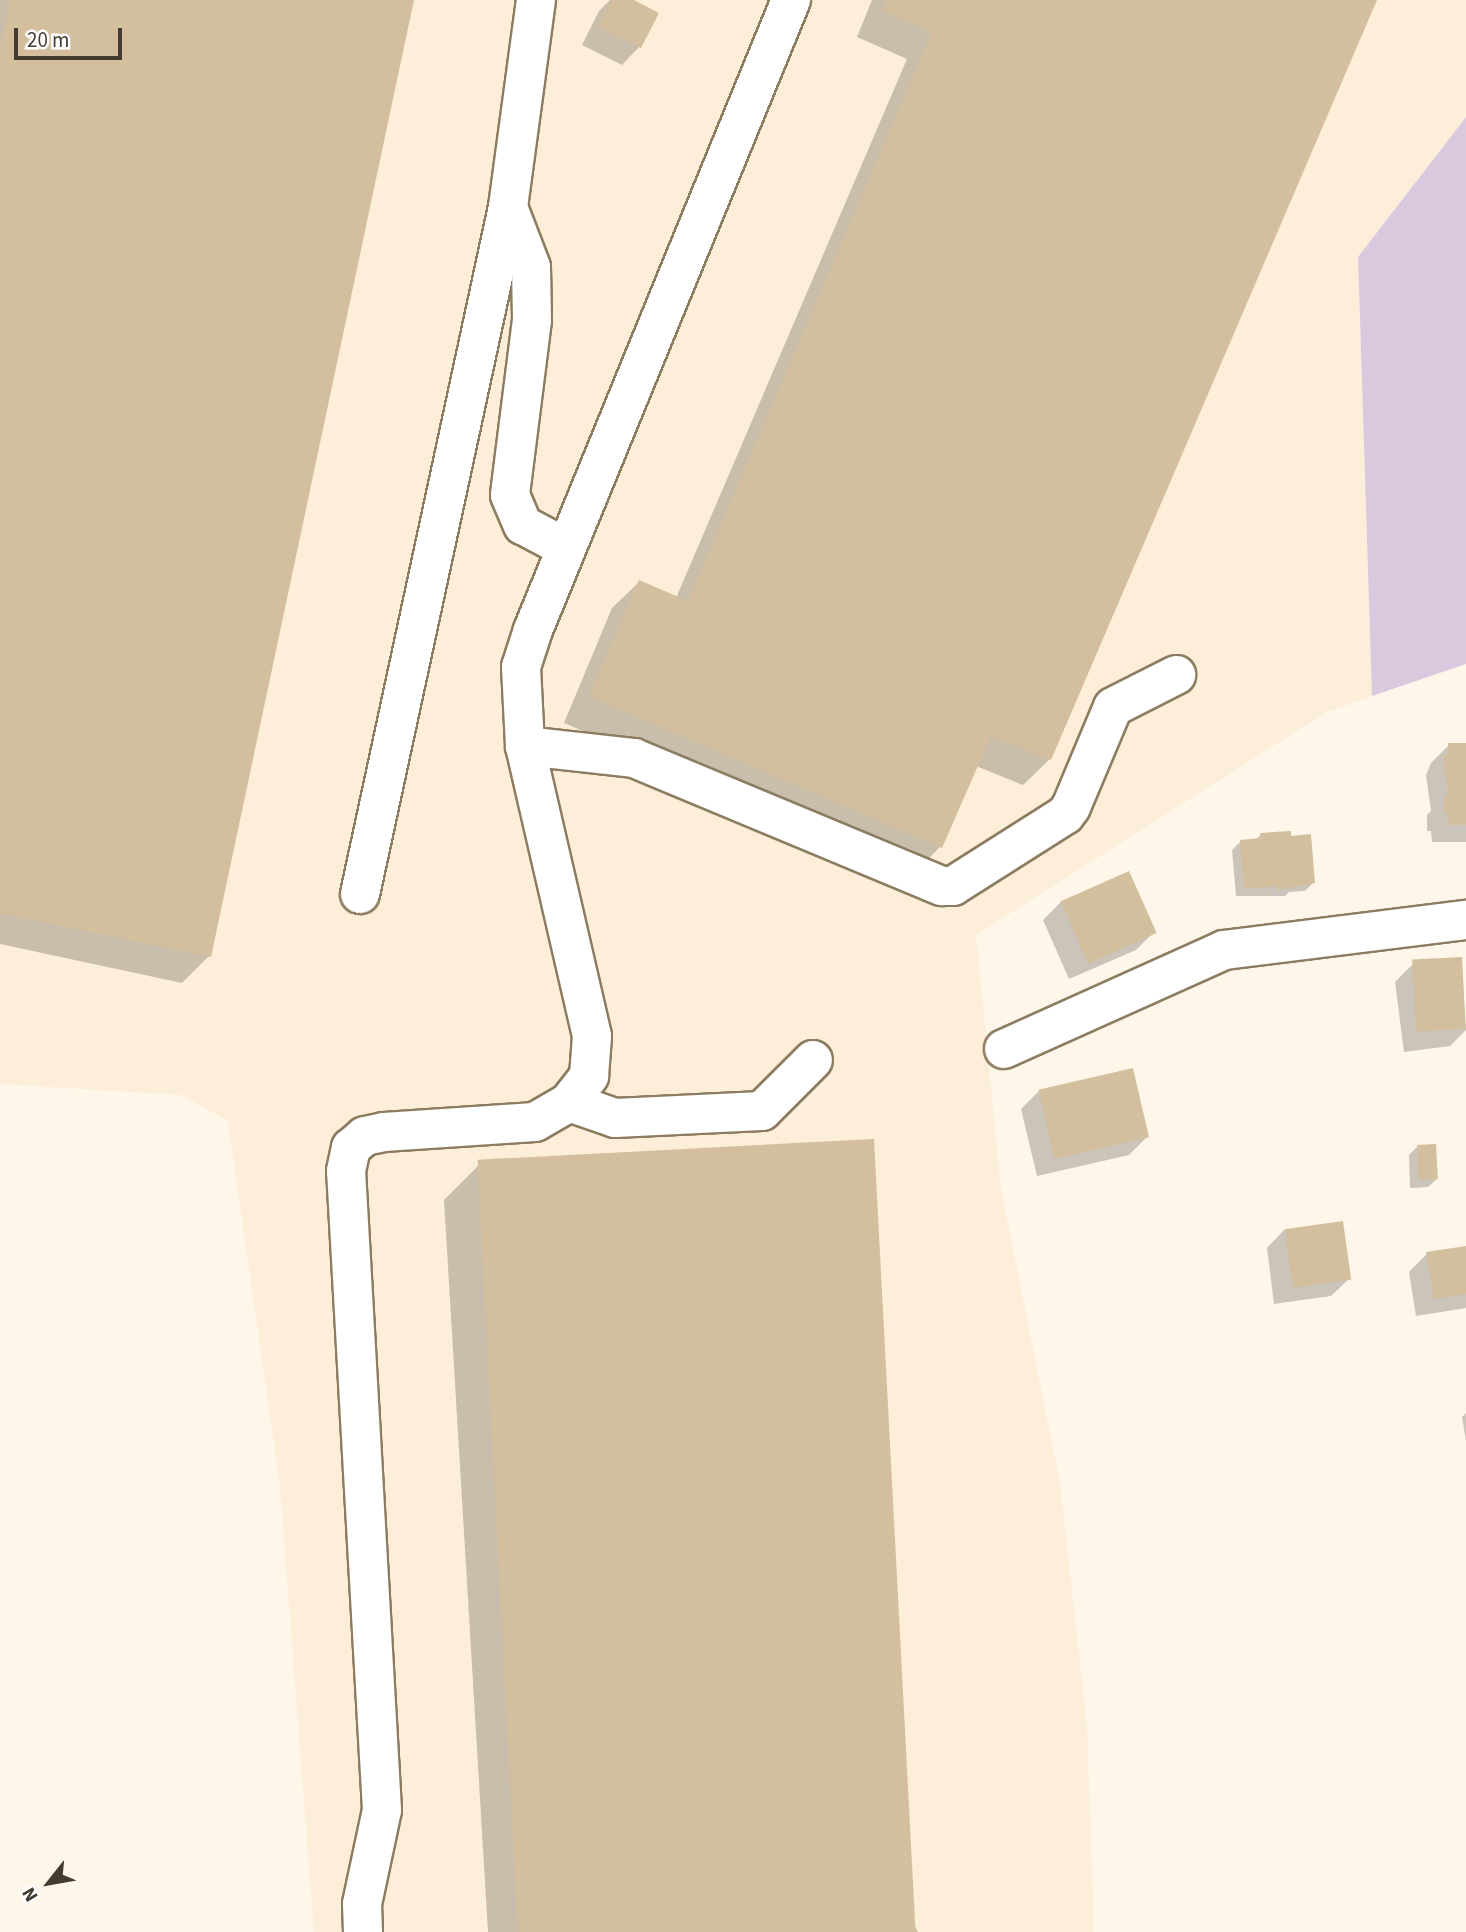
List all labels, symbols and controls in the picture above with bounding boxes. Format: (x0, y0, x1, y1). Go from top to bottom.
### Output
scale bar (18, 14, 126, 58)
text: 20 m (27, 25, 69, 55)
north arrow (14, 1848, 84, 1918)
text: N (16, 1882, 45, 1906)

